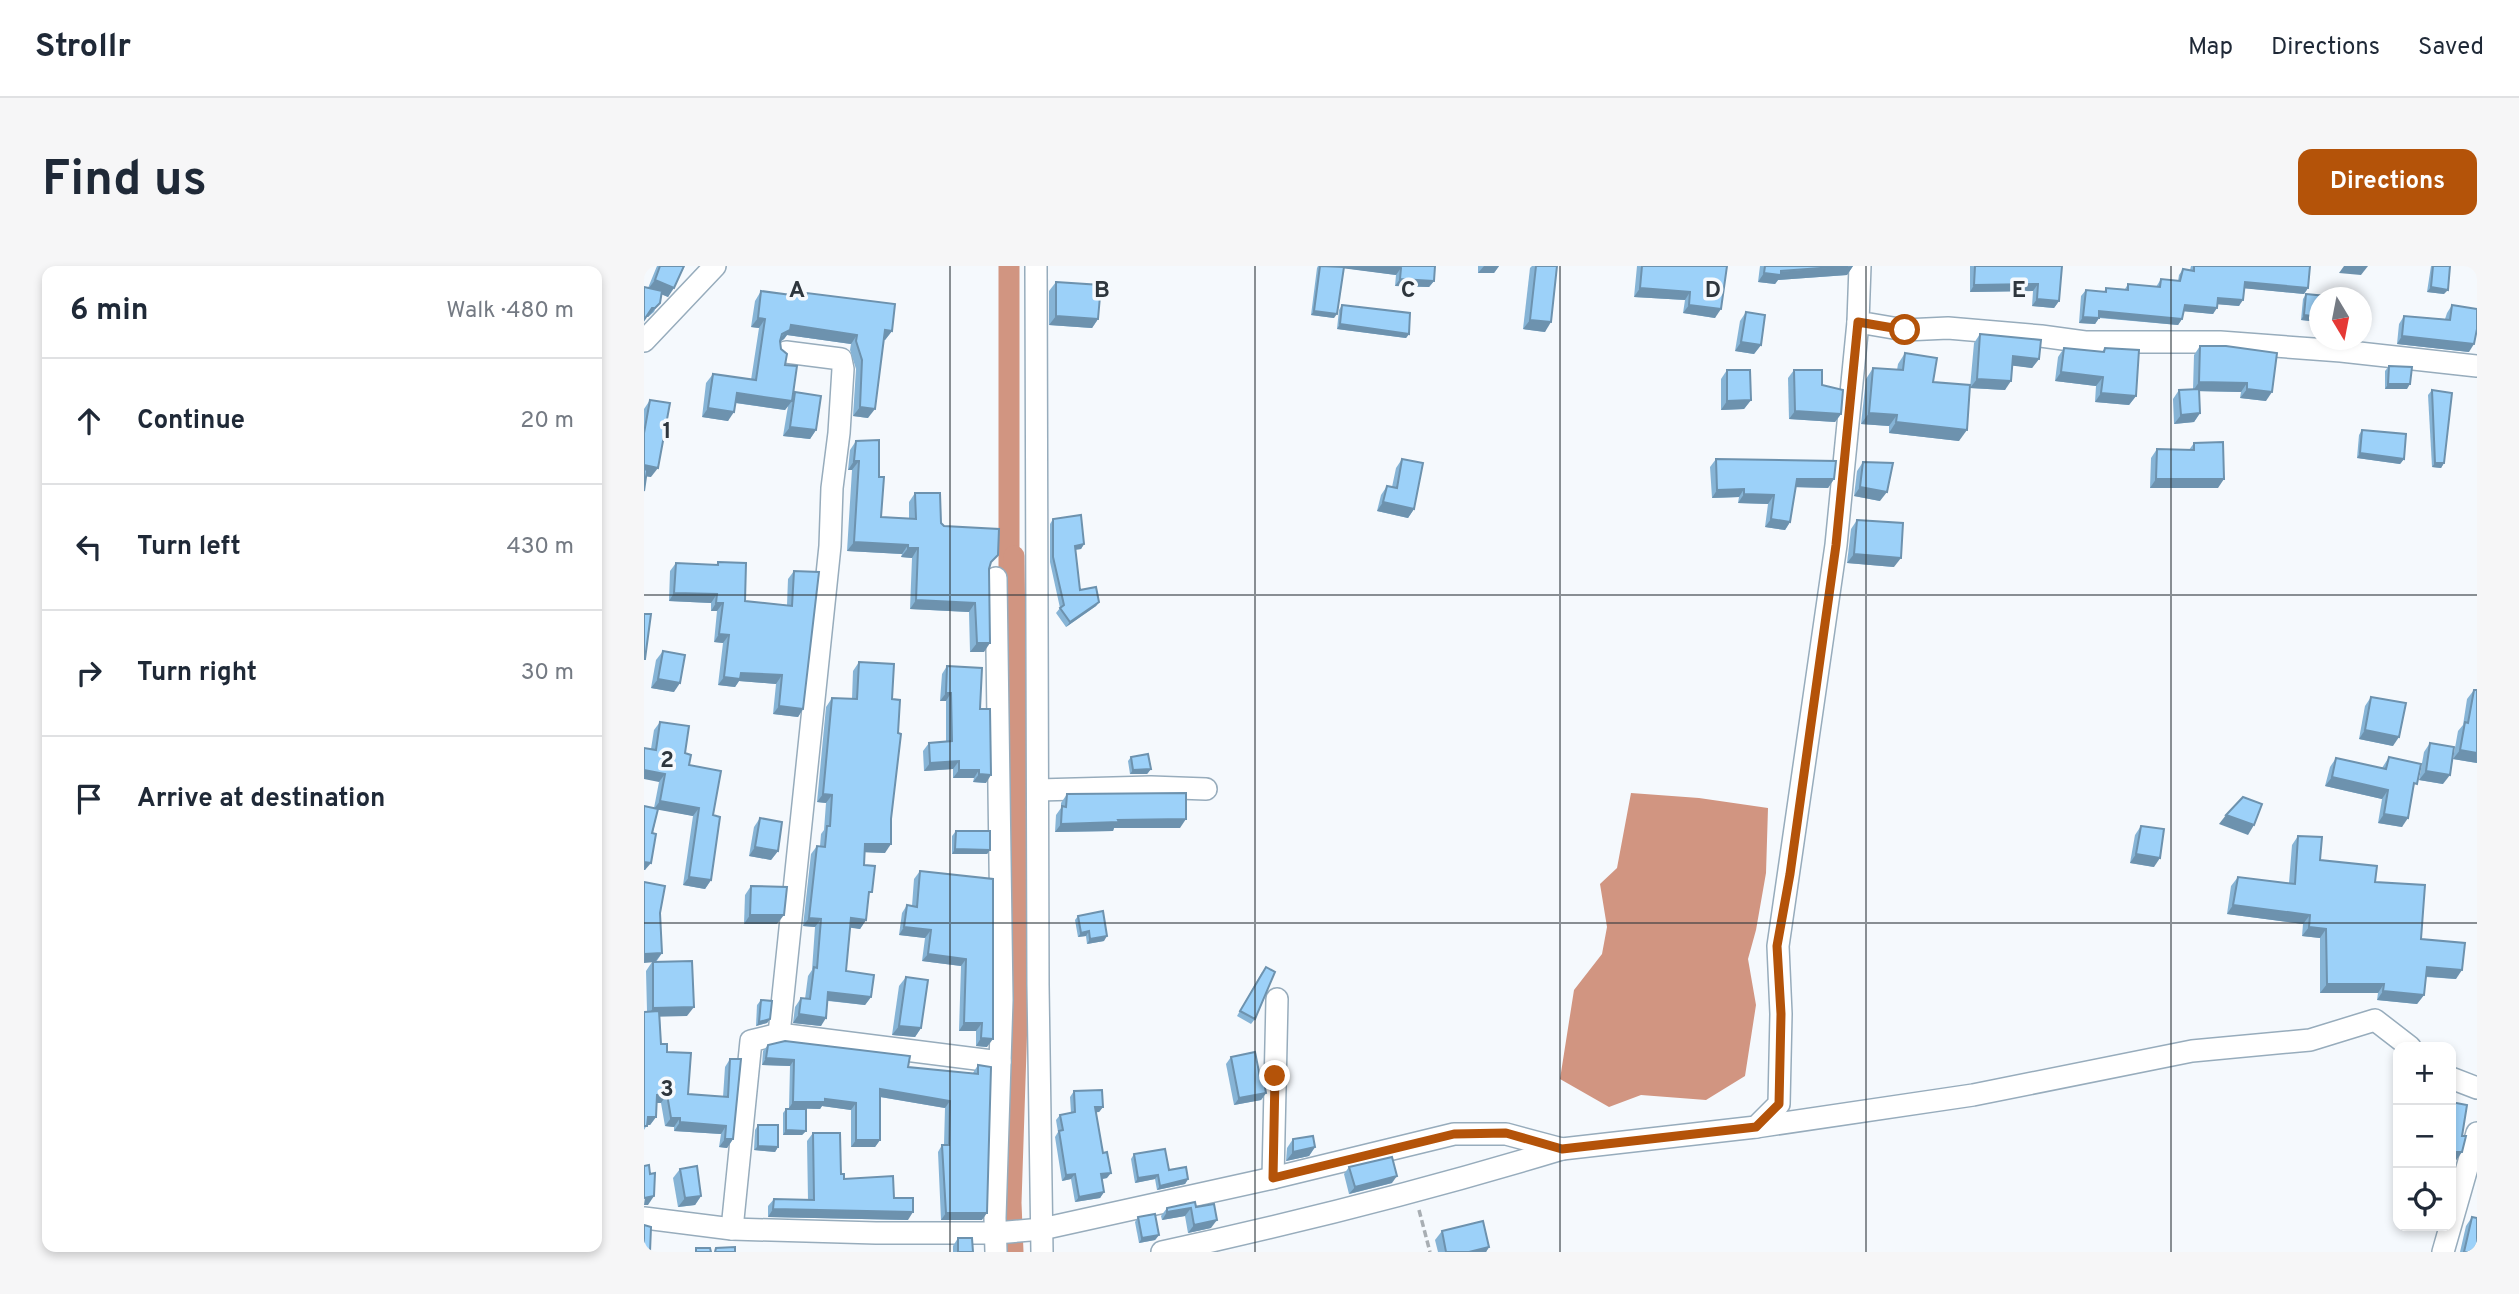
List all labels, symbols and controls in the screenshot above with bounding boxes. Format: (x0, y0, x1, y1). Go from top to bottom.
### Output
text: Strollr (35, 27, 131, 69)
text: Map (2188, 33, 2233, 63)
text: Directions (2271, 33, 2380, 63)
text: Saved (2418, 33, 2484, 63)
button: Directions (2298, 149, 2477, 215)
text: Find us (42, 151, 207, 213)
text: A (789, 277, 805, 306)
text: B (1094, 277, 1110, 306)
text: C (1401, 277, 1415, 306)
text: D (1705, 277, 1721, 306)
text: E (2012, 277, 2026, 306)
north arrow (2309, 287, 2372, 350)
text: 6 min (70, 293, 148, 330)
text: Walk · 480 m (446, 297, 574, 326)
route start (1889, 314, 1920, 345)
icon: ahead (70, 402, 108, 440)
text: Continue (137, 405, 245, 438)
text: 20 m (520, 407, 574, 436)
text: 1 (662, 418, 672, 447)
icon: left (70, 528, 108, 566)
text: Turn left (137, 531, 241, 564)
text: 430 m (506, 533, 574, 562)
icon: right (70, 654, 108, 692)
text: Turn right (137, 657, 257, 690)
text: 30 m (521, 659, 574, 688)
text: 2 (660, 747, 674, 776)
icon: arrive (70, 780, 108, 818)
text: Arrive at destination (137, 783, 385, 816)
map controls (2393, 1042, 2456, 1231)
button: + (2393, 1042, 2456, 1105)
route end (1259, 1060, 1290, 1091)
text: 3 (660, 1076, 674, 1105)
button: − (2393, 1105, 2456, 1168)
button: locate (2393, 1168, 2456, 1231)

